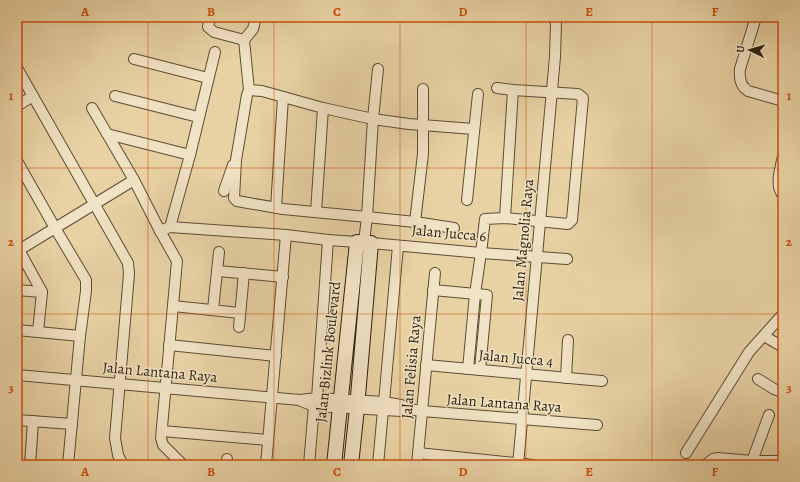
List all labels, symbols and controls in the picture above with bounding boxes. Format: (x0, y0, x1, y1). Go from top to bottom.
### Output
text: A (80, 3, 90, 20)
text: B (207, 3, 215, 20)
text: C (333, 3, 341, 20)
text: D (458, 3, 468, 20)
text: E (585, 3, 593, 20)
text: F (712, 3, 719, 20)
north arrow (730, 30, 770, 70)
text: U (733, 44, 748, 53)
text: 1 (9, 87, 14, 104)
text: 1 (787, 87, 792, 104)
street label: Jalan Magnolia Raya (508, 178, 538, 302)
street label: Jalan Jucca 6 (411, 220, 487, 246)
text: 2 (8, 233, 15, 250)
text: 2 (786, 233, 793, 250)
street label: Jalan Bizlink Boulevard (311, 280, 345, 423)
street label: Jalan Felisia Raya (396, 314, 426, 420)
street label: Jalan Jucca 4 (478, 345, 554, 371)
street label: Jalan Lantana Raya (102, 357, 218, 387)
text: 3 (8, 379, 14, 396)
text: 3 (786, 379, 792, 396)
street label: Jalan Lantana Raya (446, 389, 562, 417)
text: A (80, 463, 90, 480)
text: B (207, 463, 215, 480)
text: C (333, 463, 341, 480)
text: D (458, 463, 468, 480)
text: E (585, 463, 593, 480)
text: F (712, 463, 719, 480)

